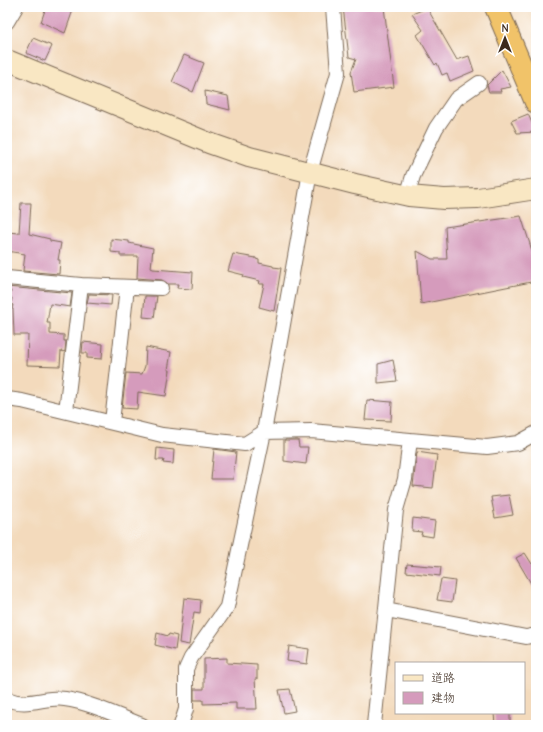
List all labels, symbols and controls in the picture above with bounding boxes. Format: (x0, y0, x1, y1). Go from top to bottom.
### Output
north arrow (485, 18, 525, 58)
text: N (501, 22, 509, 35)
legend (395, 662, 525, 714)
text: 道路 (431, 671, 455, 685)
text: 建物 (431, 691, 455, 705)

